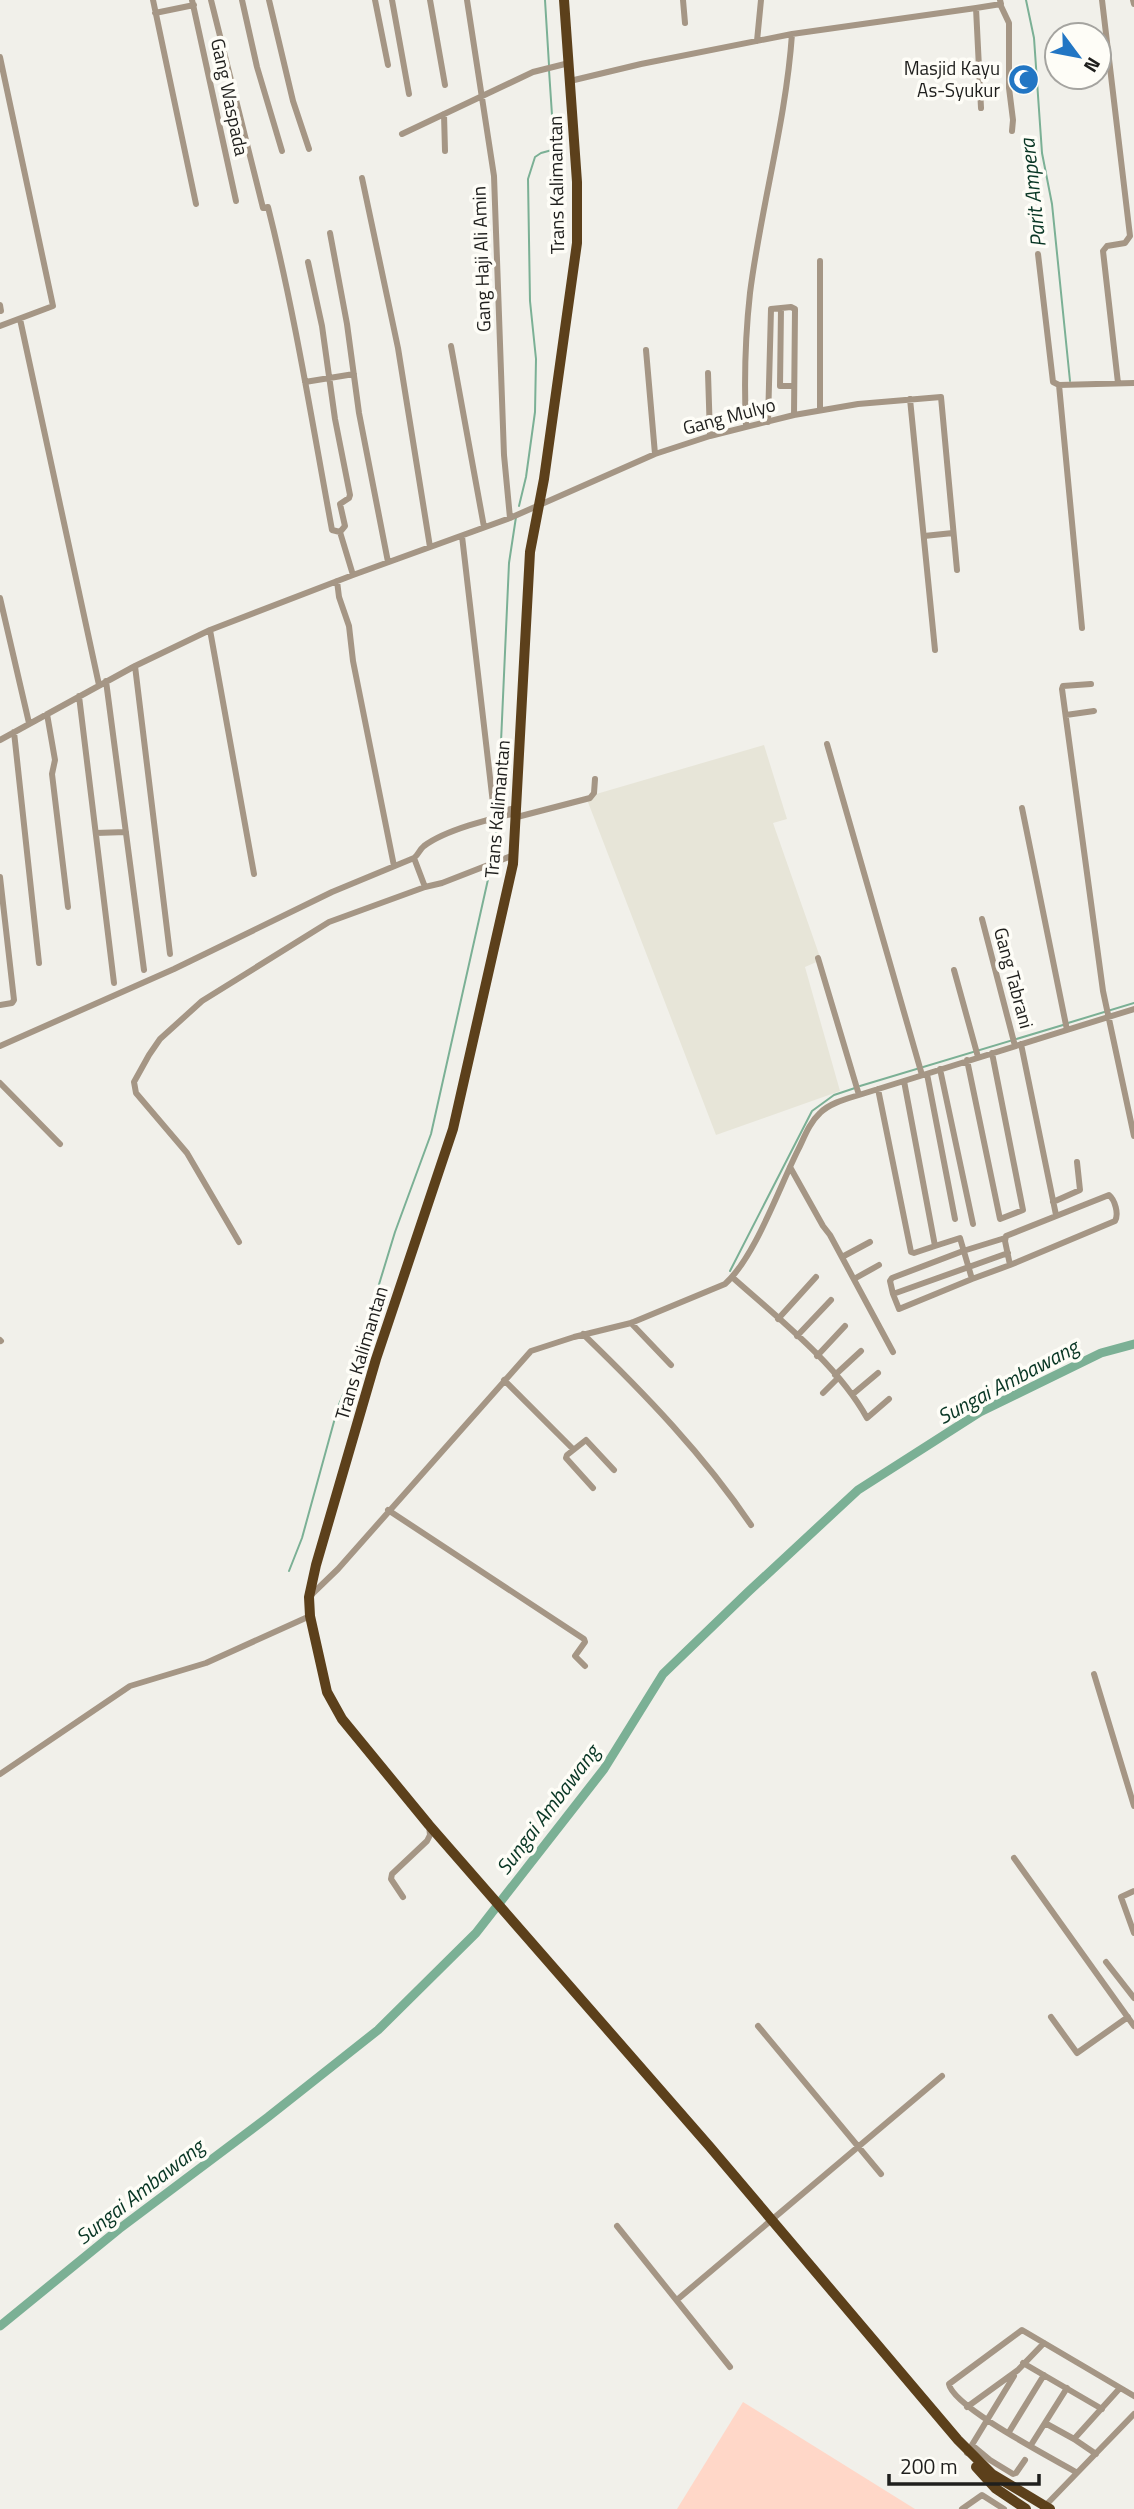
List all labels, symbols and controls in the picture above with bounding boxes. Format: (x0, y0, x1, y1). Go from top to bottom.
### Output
north arrow (1043, 21, 1113, 91)
street label: Gang Waspada (204, 35, 257, 159)
text: N (1077, 52, 1109, 79)
place label: Masjid Kayu As-Syukur (904, 53, 1000, 104)
mosque icon: Masjid Kayu As-Syukur (1006, 62, 1040, 96)
street label: Trans Kalimantan (540, 116, 571, 255)
water label: Parit Ampera (1010, 136, 1054, 249)
street label: Gang Haji Ali Amin (463, 186, 498, 332)
street label: Gang Mulyo (679, 389, 778, 442)
street label: Trans Kalimantan (476, 739, 517, 879)
street label: Gang Tabrani (987, 924, 1042, 1032)
street label: Trans Kalimantan (326, 1282, 395, 1423)
water label: Sungai Ambawang (931, 1329, 1086, 1432)
water label: Sungai Ambawang (488, 1736, 608, 1881)
water label: Sungai Ambawang (68, 2129, 212, 2252)
scale bar (889, 2442, 1040, 2486)
text: 200 m (900, 2450, 957, 2482)

